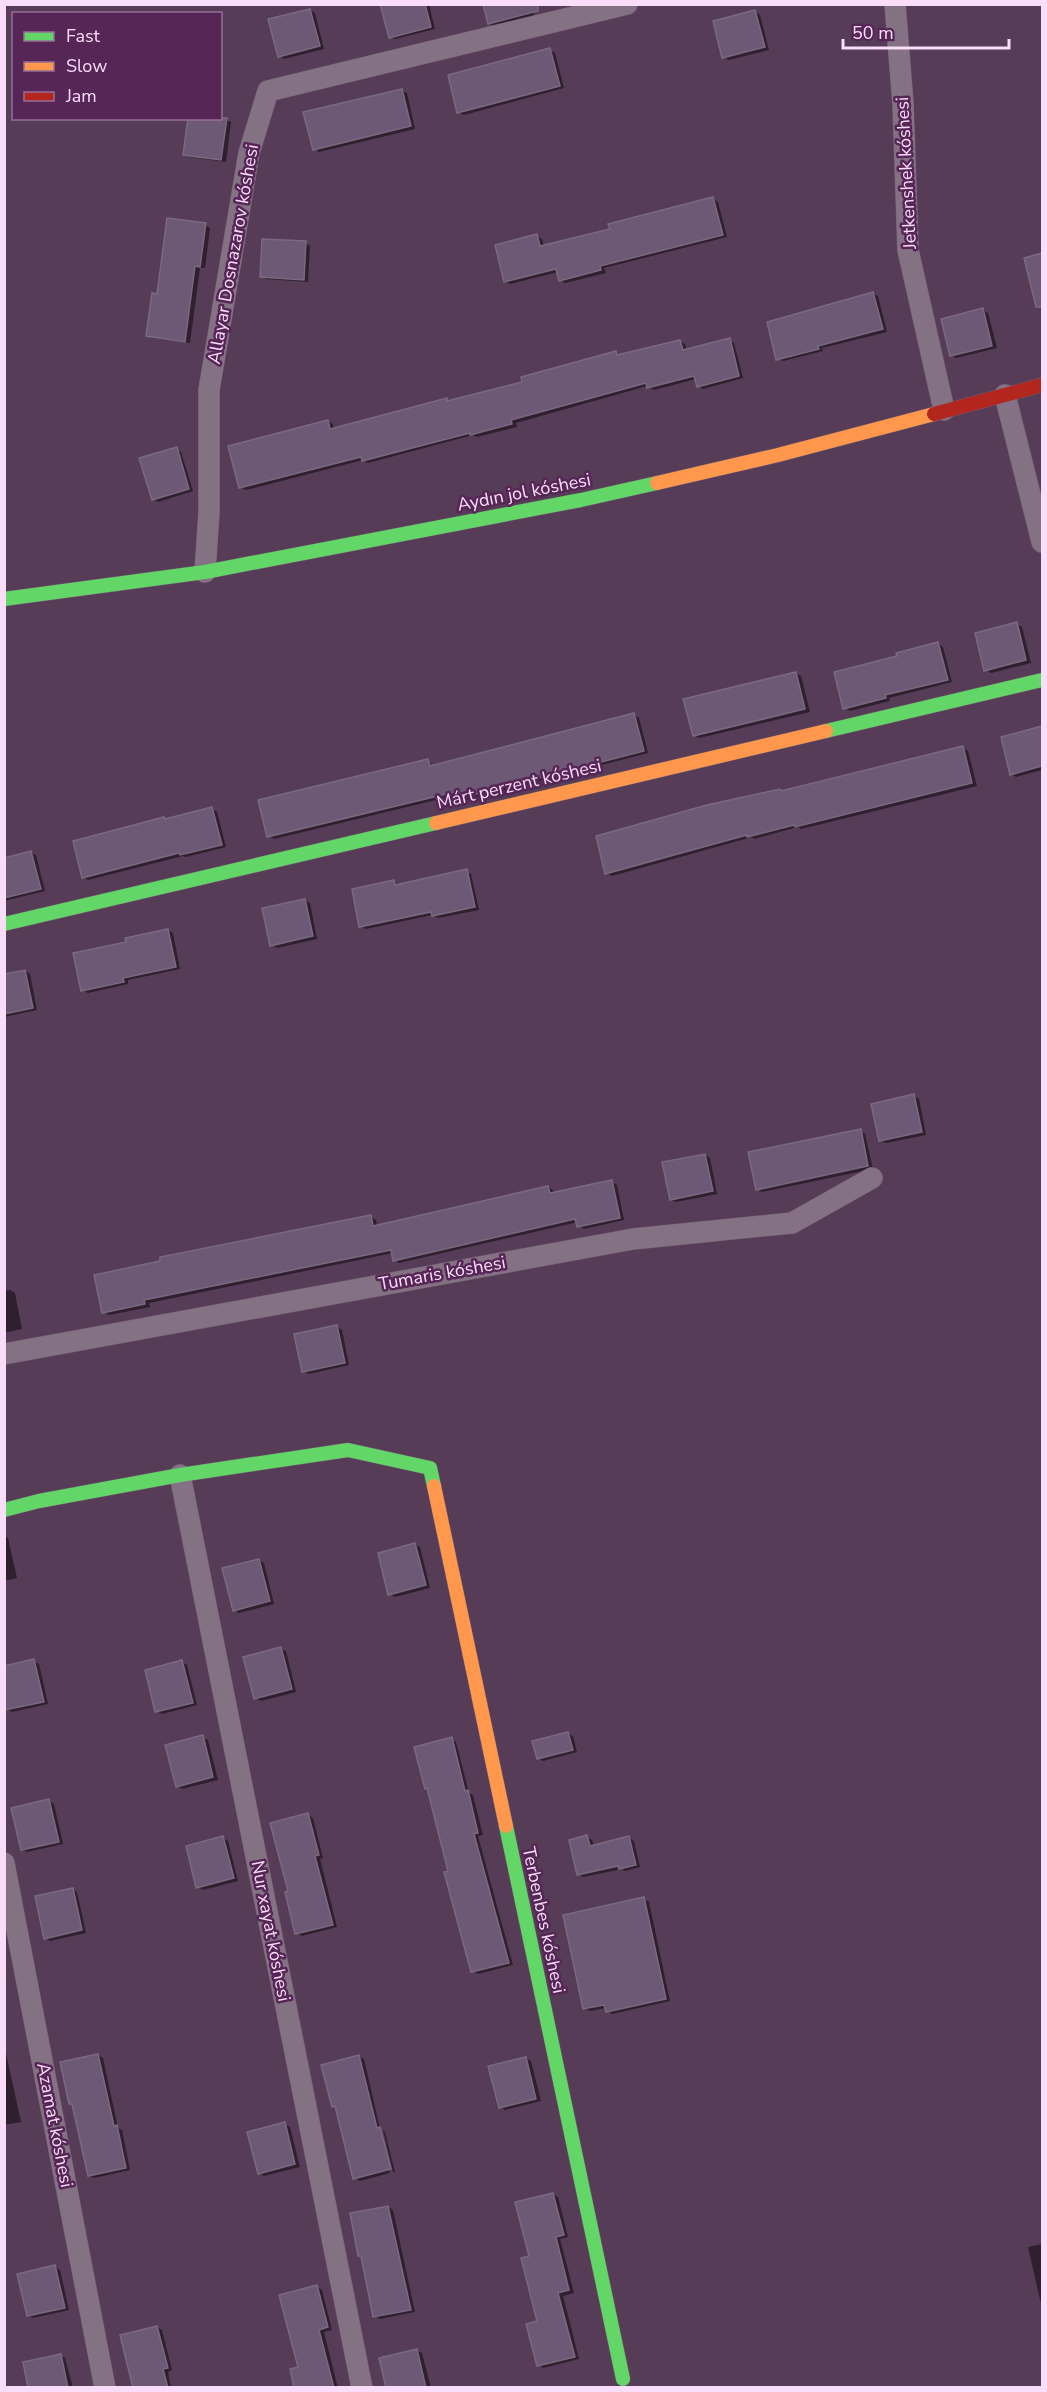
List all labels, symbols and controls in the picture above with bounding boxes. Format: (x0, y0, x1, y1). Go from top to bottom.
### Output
legend (12, 12, 222, 120)
scale bar (843, 12, 1010, 50)
text: 50 m (852, 21, 894, 45)
text: Fast (66, 24, 101, 48)
text: Slow (66, 54, 107, 78)
text: Jam (65, 84, 97, 108)
street label: Jetkenshek kóshesi (890, 96, 922, 251)
street label: Allayar Dosnazarov kóshesi (202, 142, 264, 366)
street label: Aydın jol kóshesi (455, 467, 593, 517)
street label: Márt perzent kóshesi (434, 753, 604, 815)
street label: Tumaris kóshesi (377, 1250, 507, 1296)
street label: Terbenbes kóshesi (517, 1845, 571, 1995)
street label: Nur xayat kóshesi (246, 1859, 296, 2003)
street label: Azamat kóshesi (31, 2060, 79, 2190)

